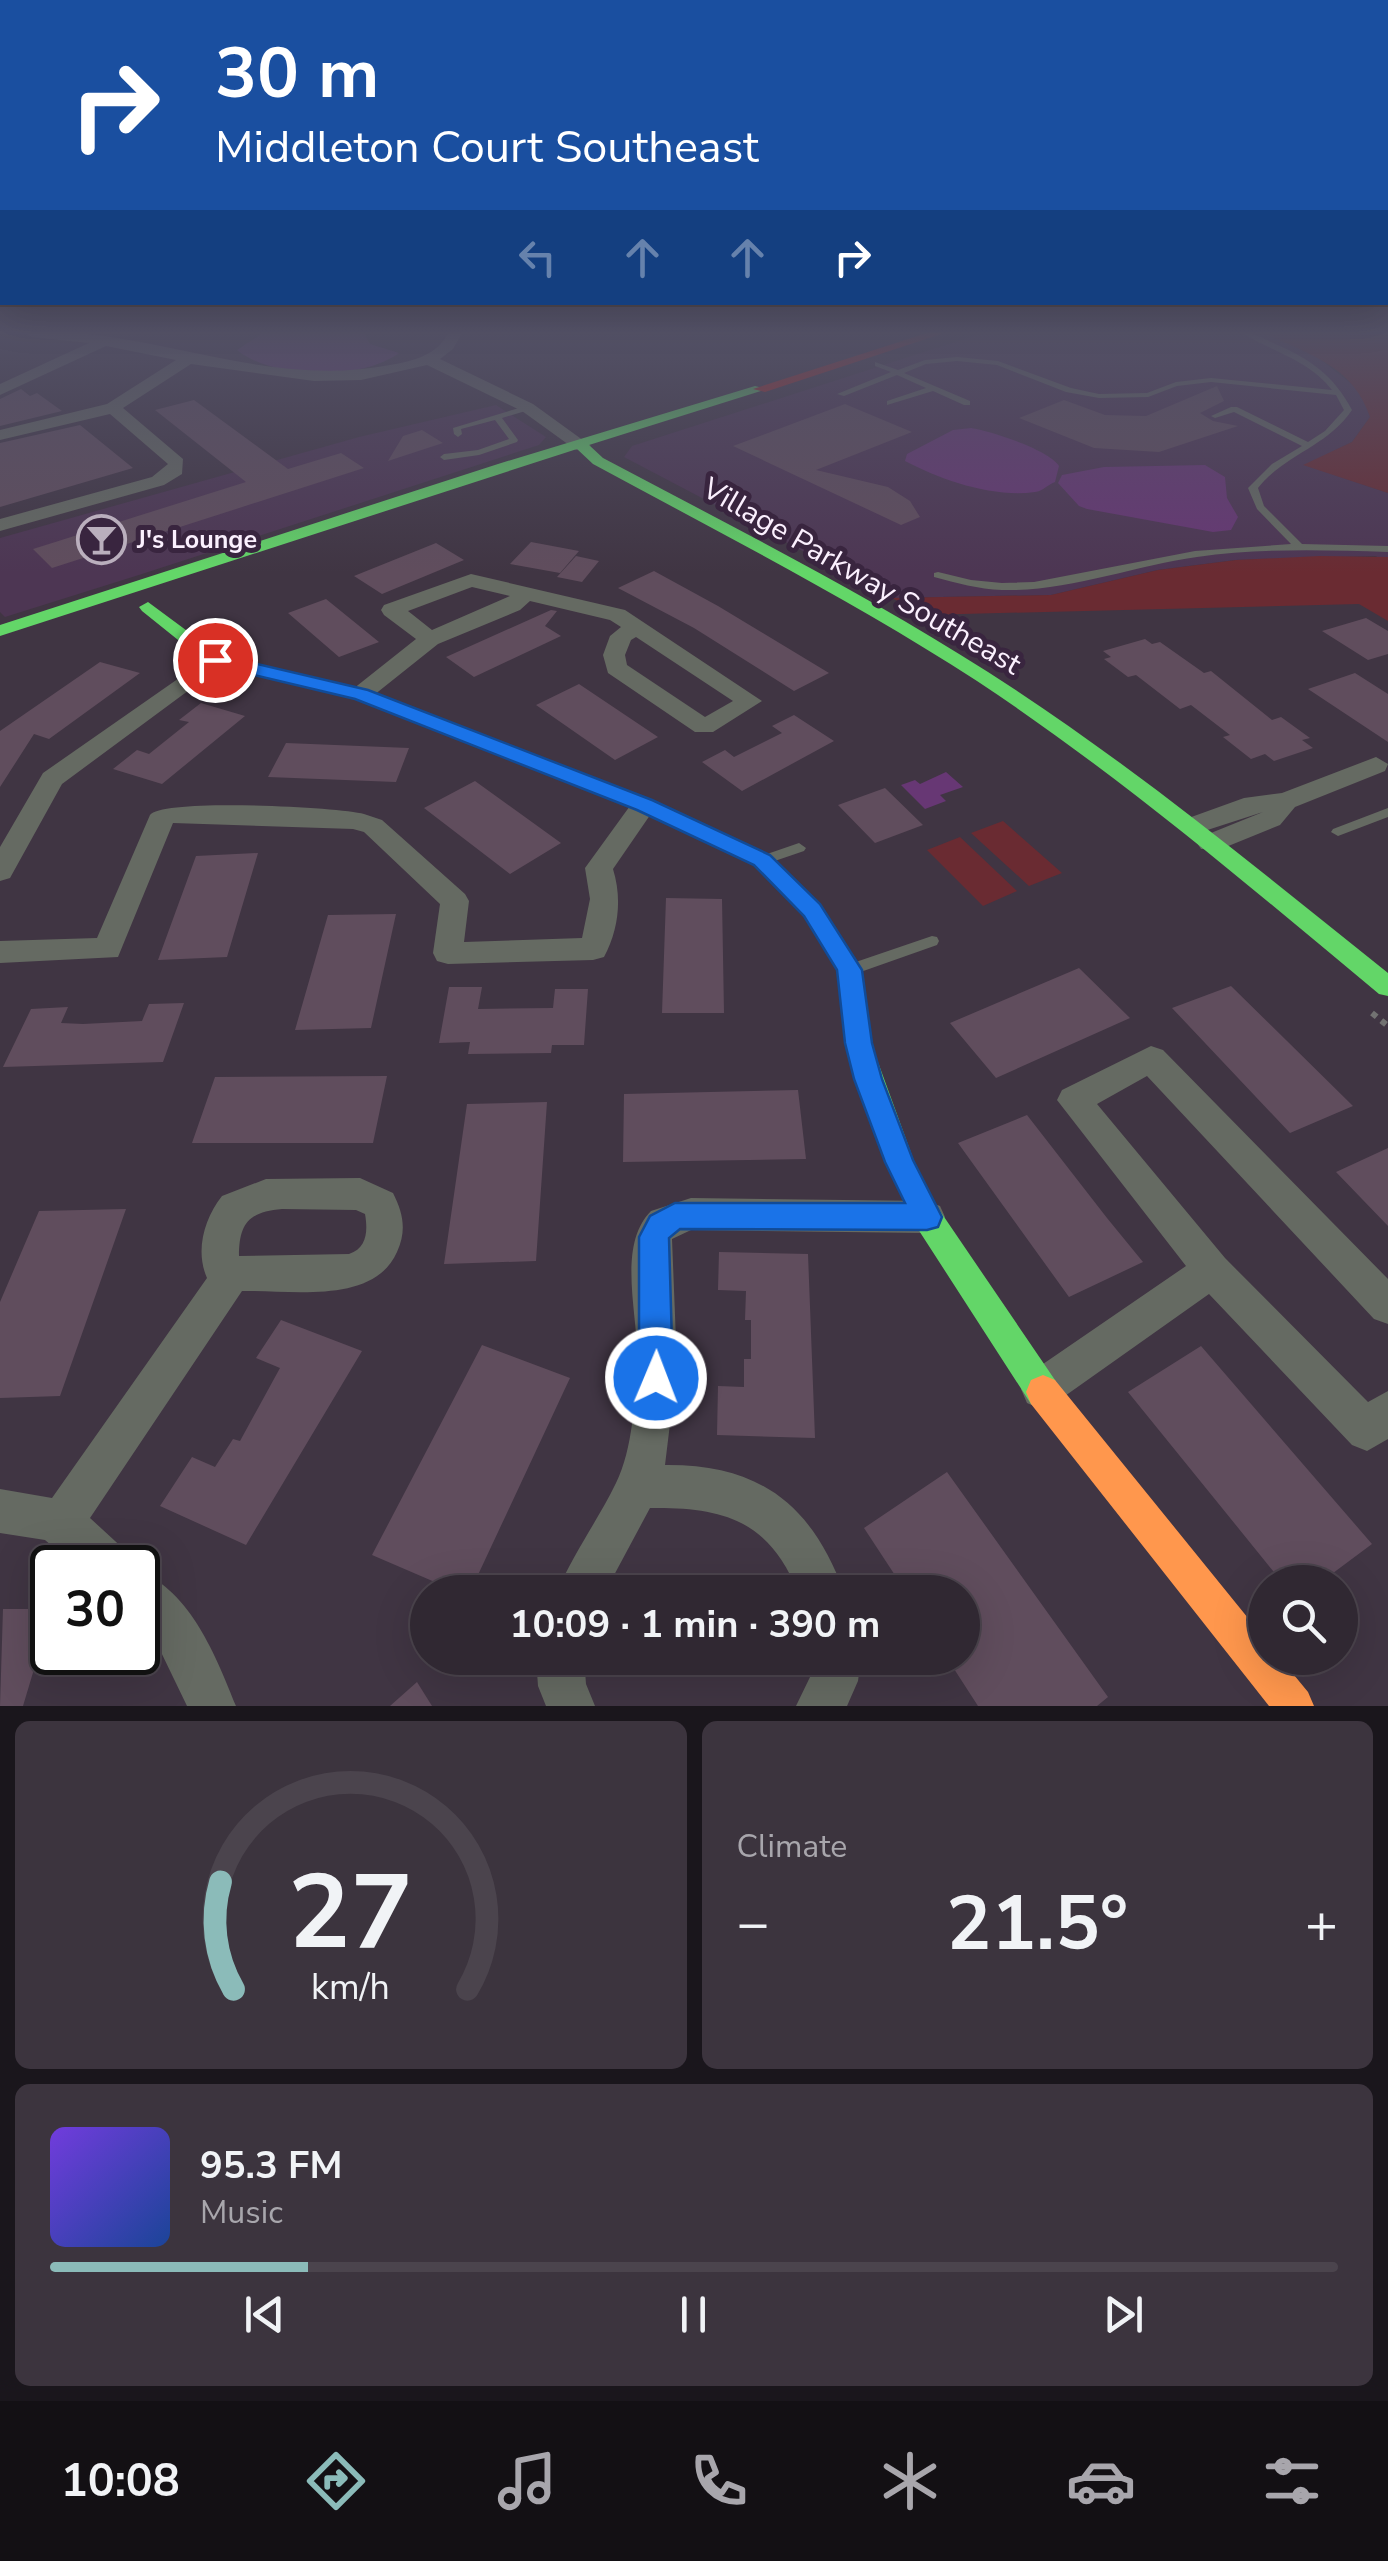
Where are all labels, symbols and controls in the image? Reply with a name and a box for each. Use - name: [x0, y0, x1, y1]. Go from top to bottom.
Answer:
- text: 30 m: [215, 26, 379, 122]
- icon: right: [50, 40, 180, 170]
- text: Middleton Court Southeast: [215, 117, 759, 178]
- icon: left: [510, 230, 565, 285]
- icon: ahead: [615, 230, 670, 285]
- icon: ahead: [720, 230, 775, 285]
- icon: right: [825, 230, 880, 285]
- street label: Village Parkway Southeast: [694, 468, 1029, 685]
- bar icon: J's Lounge: [76, 513, 128, 565]
- place label: J's Lounge: [136, 523, 257, 557]
- pin: [173, 618, 258, 703]
- icon: arrive: [188, 633, 243, 688]
- position arrow: [604, 1326, 708, 1430]
- speed limit sign: 30: [30, 1545, 160, 1675]
- map controls: [1248, 1565, 1358, 1675]
- button: search: [1248, 1565, 1358, 1675]
- text: 10:09 · 1 min · 390 m: [510, 1599, 880, 1650]
- text: Climate: [737, 1825, 847, 1868]
- text: 27: [288, 1842, 413, 1984]
- text: 21.5°: [946, 1873, 1128, 1975]
- text: −: [737, 1886, 770, 1961]
- text: +: [1305, 1886, 1338, 1961]
- text: km/h: [311, 1963, 390, 2012]
- text: 95.3 FM: [200, 2140, 342, 2191]
- text: Music: [200, 2191, 283, 2234]
- icon: previous: [237, 2287, 292, 2342]
- icon: pause: [666, 2287, 721, 2342]
- icon: next: [1096, 2287, 1151, 2342]
- icon: directions: [301, 2446, 371, 2516]
- icon: music: [492, 2446, 562, 2516]
- icon: phone: [684, 2446, 754, 2516]
- icon: climate: [875, 2446, 945, 2516]
- icon: car: [1066, 2446, 1136, 2516]
- icon: filters: [1257, 2446, 1327, 2516]
- text: 10:08: [61, 2451, 180, 2512]

